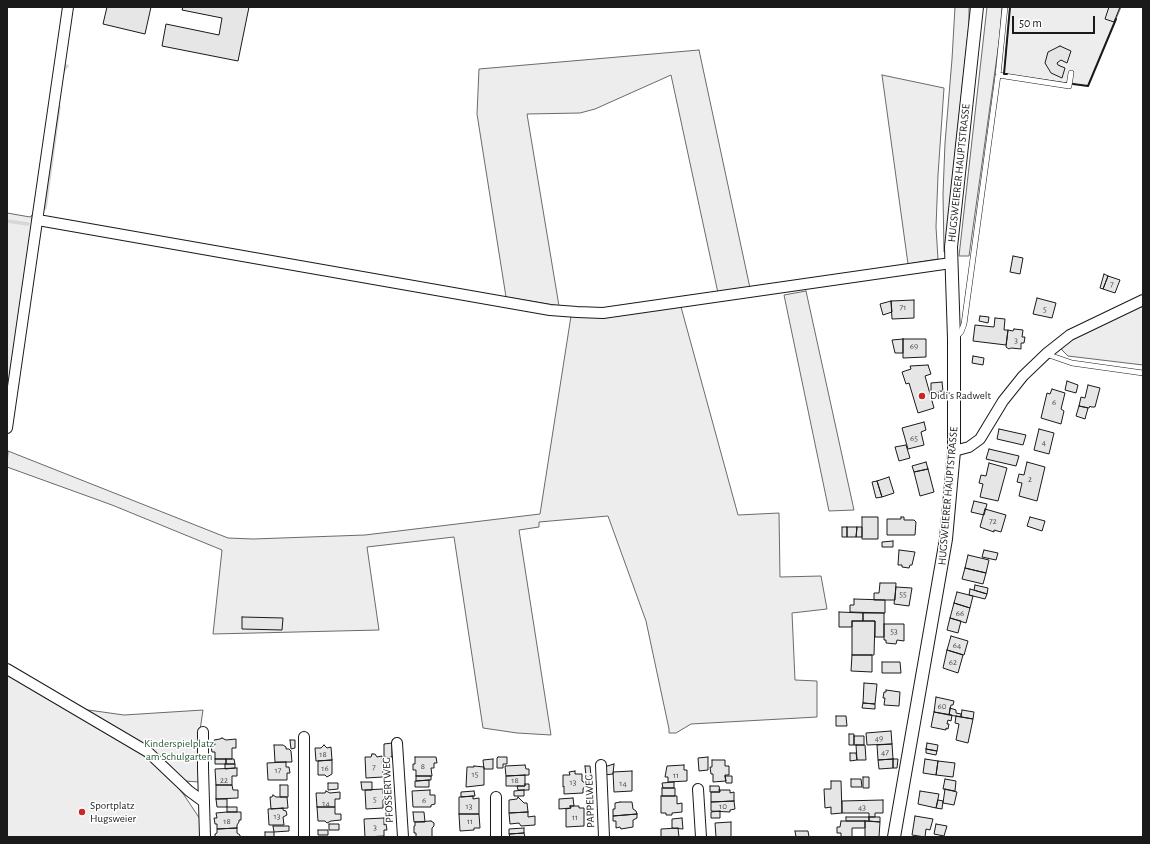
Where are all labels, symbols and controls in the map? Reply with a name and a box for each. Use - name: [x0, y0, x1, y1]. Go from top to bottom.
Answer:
- scale bar: [1014, 8, 1097, 34]
- text: 50 m: [1019, 17, 1042, 29]
- street label: HUGSWEIERER HAUPTSTRASSE: [945, 103, 973, 243]
- house number: 7: [1110, 279, 1114, 289]
- house number: 71: [900, 302, 906, 312]
- house number: 5: [1043, 304, 1047, 314]
- house number: 3: [1014, 335, 1018, 345]
- house number: 69: [910, 341, 918, 351]
- place label: Didi's Radwelt: [930, 389, 991, 403]
- marker: Didi's Radwelt: [917, 391, 927, 401]
- house number: 6: [1052, 397, 1056, 407]
- street label: HUGSWEIERER HAUPTSTRASSE: [935, 426, 961, 566]
- house number: 65: [910, 433, 918, 443]
- house number: 4: [1042, 437, 1046, 447]
- house number: 2: [1028, 474, 1032, 484]
- house number: 72: [989, 516, 997, 526]
- house number: 55: [899, 589, 907, 599]
- house number: 66: [956, 608, 964, 618]
- house number: 53: [890, 626, 898, 636]
- house number: 64: [953, 640, 961, 650]
- house number: 62: [949, 657, 957, 667]
- house number: 60: [938, 701, 946, 711]
- house number: 49: [875, 733, 883, 743]
- park label: Kinderspielplatz am Schulgarten: [144, 737, 214, 763]
- house number: 47: [881, 747, 889, 757]
- house number: 18: [319, 749, 327, 759]
- street label: PFOSSERTWEG: [380, 757, 396, 823]
- house number: 8: [421, 761, 425, 771]
- house number: 7: [372, 762, 376, 772]
- house number: 16: [321, 763, 329, 773]
- house number: 17: [275, 765, 281, 775]
- house number: 15: [472, 769, 478, 779]
- house number: 11: [673, 770, 679, 780]
- street label: PAPPELWEG: [582, 774, 598, 828]
- house number: 22: [220, 775, 228, 785]
- house number: 18: [511, 775, 519, 785]
- house number: 13: [570, 777, 576, 787]
- house number: 14: [619, 778, 627, 788]
- house number: 5: [373, 794, 377, 804]
- house number: 6: [422, 795, 426, 805]
- house number: 14: [322, 798, 330, 808]
- place label: Sportplatz Hugsweier: [90, 799, 136, 825]
- house number: 13: [466, 801, 472, 811]
- house number: 10: [719, 801, 727, 811]
- house number: 43: [858, 802, 866, 812]
- marker: Sportplatz Hugsweier: [77, 807, 87, 817]
- house number: 13: [274, 811, 280, 821]
- house number: 11: [572, 812, 578, 822]
- house number: 18: [223, 816, 231, 826]
- house number: 11: [467, 816, 473, 826]
- house number: 3: [373, 822, 377, 832]

